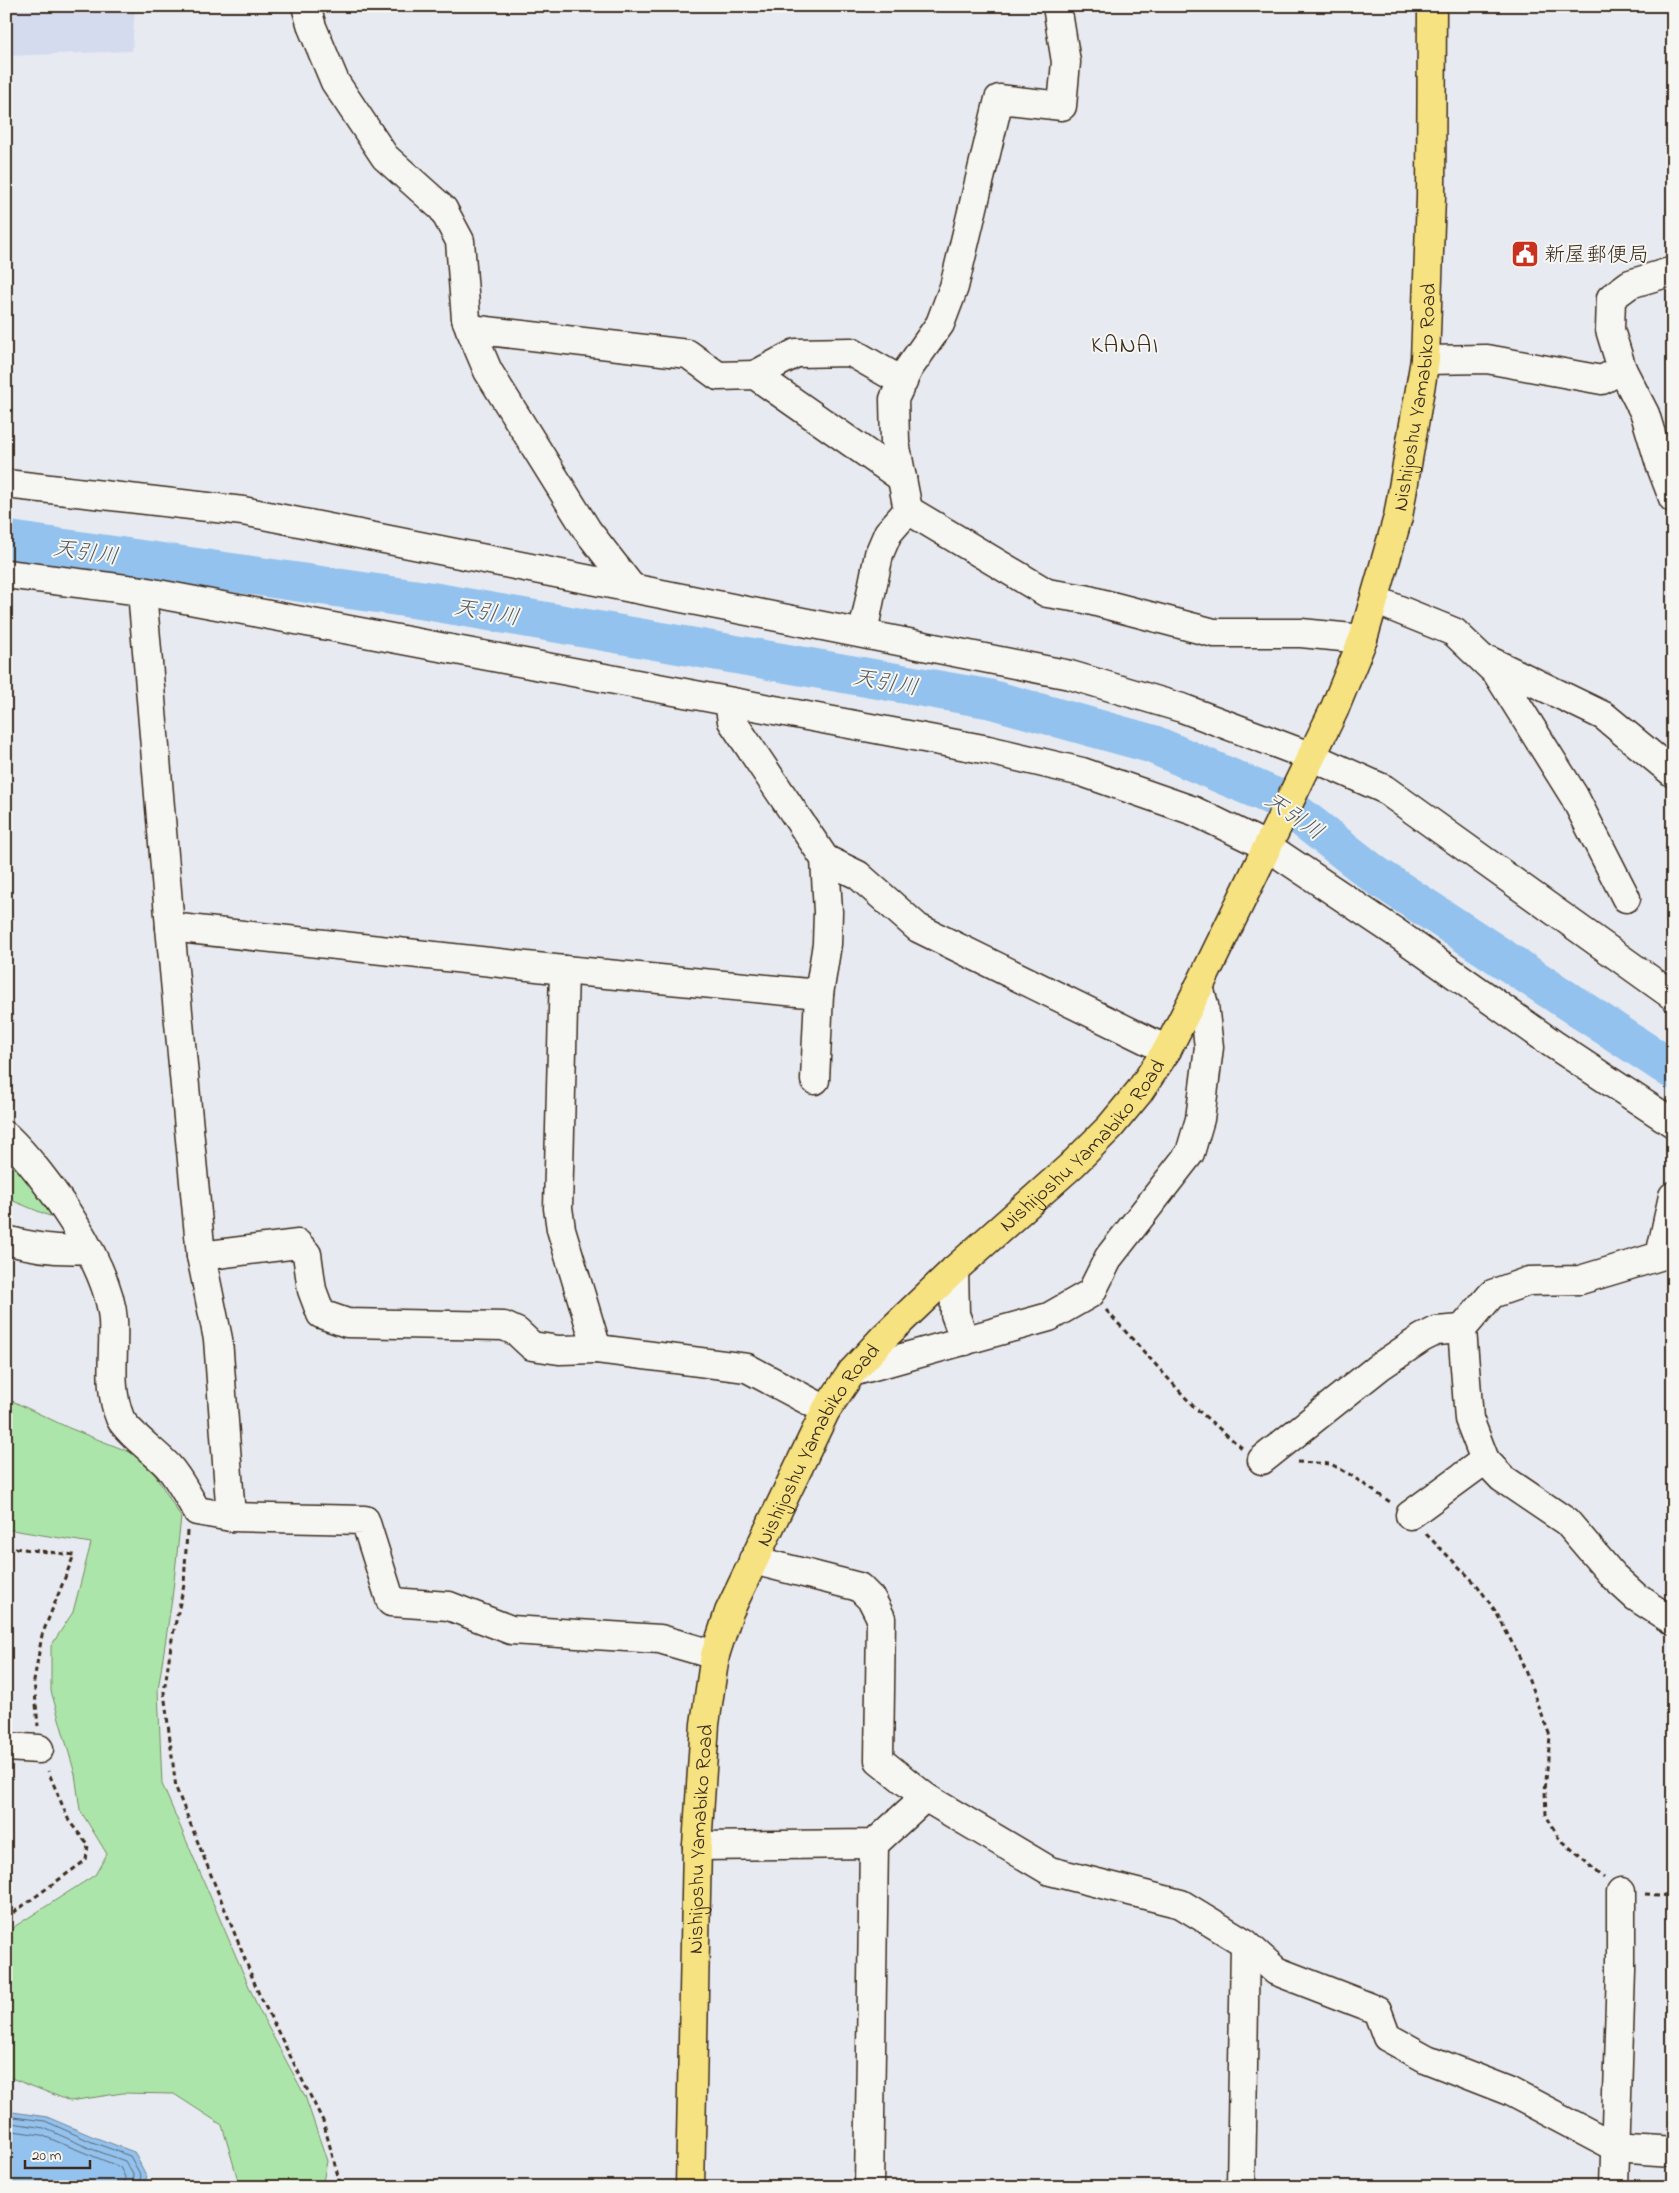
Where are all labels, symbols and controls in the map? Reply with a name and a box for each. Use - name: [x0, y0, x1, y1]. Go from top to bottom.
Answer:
- public building icon: 新屋郵便局: [1510, 239, 1540, 269]
- place label: 新屋郵便局: [1544, 241, 1649, 271]
- street label: Nishijoshu Yamabiko Road: [1386, 282, 1445, 514]
- district label: KANAI: [1091, 329, 1159, 364]
- water label: 天引川: [51, 534, 120, 574]
- water label: 天引川: [451, 592, 522, 635]
- water label: 天引川: [850, 662, 921, 705]
- water label: 天引川: [1257, 785, 1329, 849]
- street label: Nishijoshu Yamabiko Road: [993, 1054, 1174, 1240]
- street label: Nishijoshu Yamabiko Road: [750, 1338, 888, 1552]
- street label: Nishijoshu Yamabiko Road: [682, 1723, 722, 1954]
- scale bar: [25, 2138, 90, 2170]
- text: 20 m: [32, 2145, 62, 2167]

